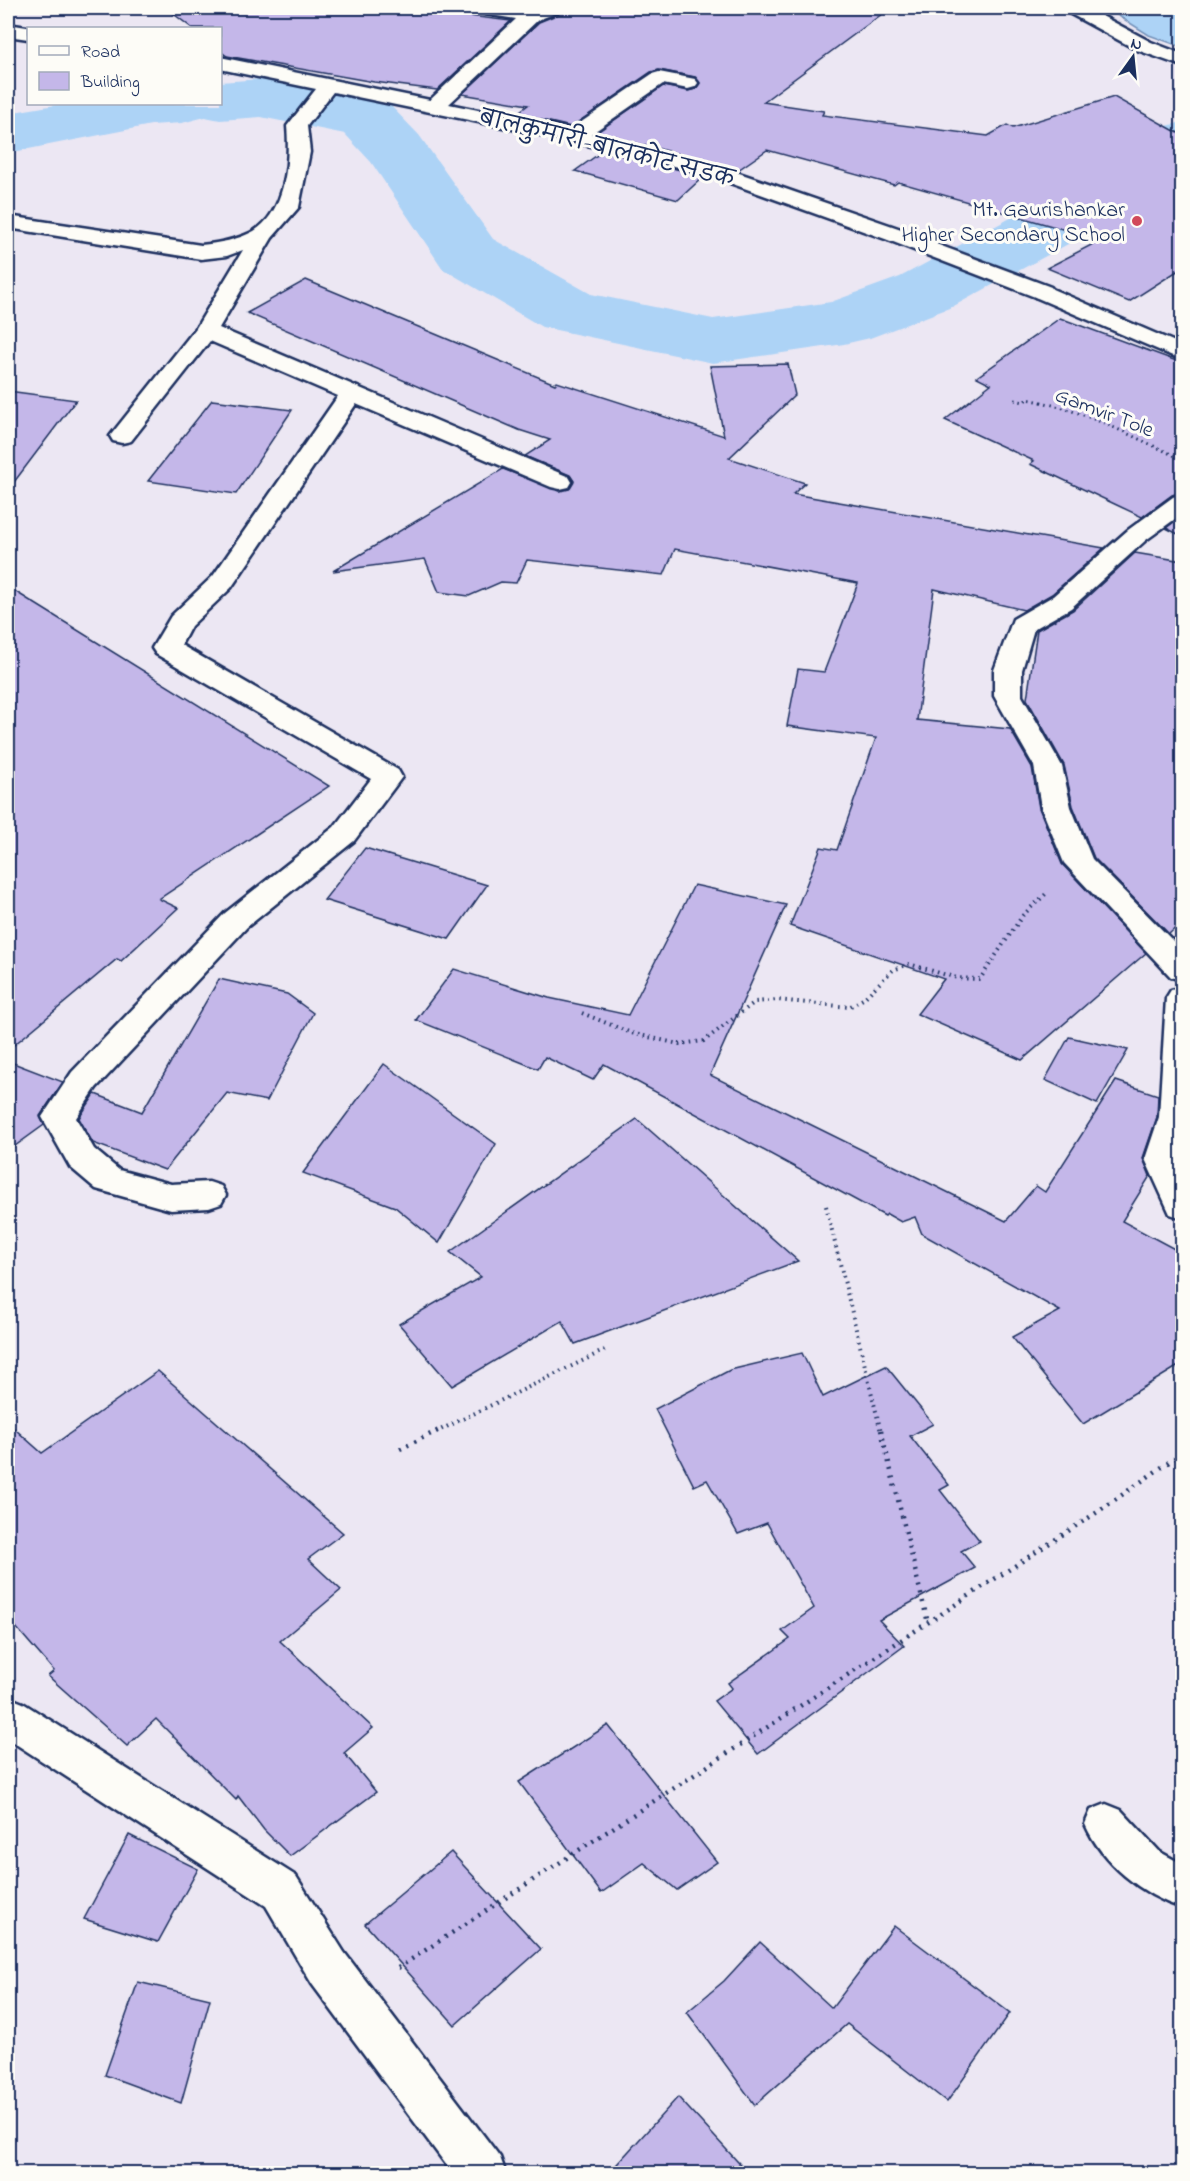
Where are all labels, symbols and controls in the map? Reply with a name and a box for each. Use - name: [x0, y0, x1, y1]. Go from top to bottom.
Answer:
- legend: [27, 27, 222, 105]
- north arrow: [1103, 27, 1163, 87]
- text: N: [1128, 31, 1145, 57]
- text: Road: [81, 40, 120, 66]
- text: Building: [80, 70, 140, 97]
- street label: बालकुमारी-बालकोट सडक: [475, 99, 740, 198]
- place label: Mt. Gaurishankar Higher Secondary School: [902, 195, 1125, 253]
- marker: Mt. Gaurishankar Higher Secondary School: [1130, 214, 1144, 228]
- street label: Gamvir Tole: [1050, 380, 1158, 447]

